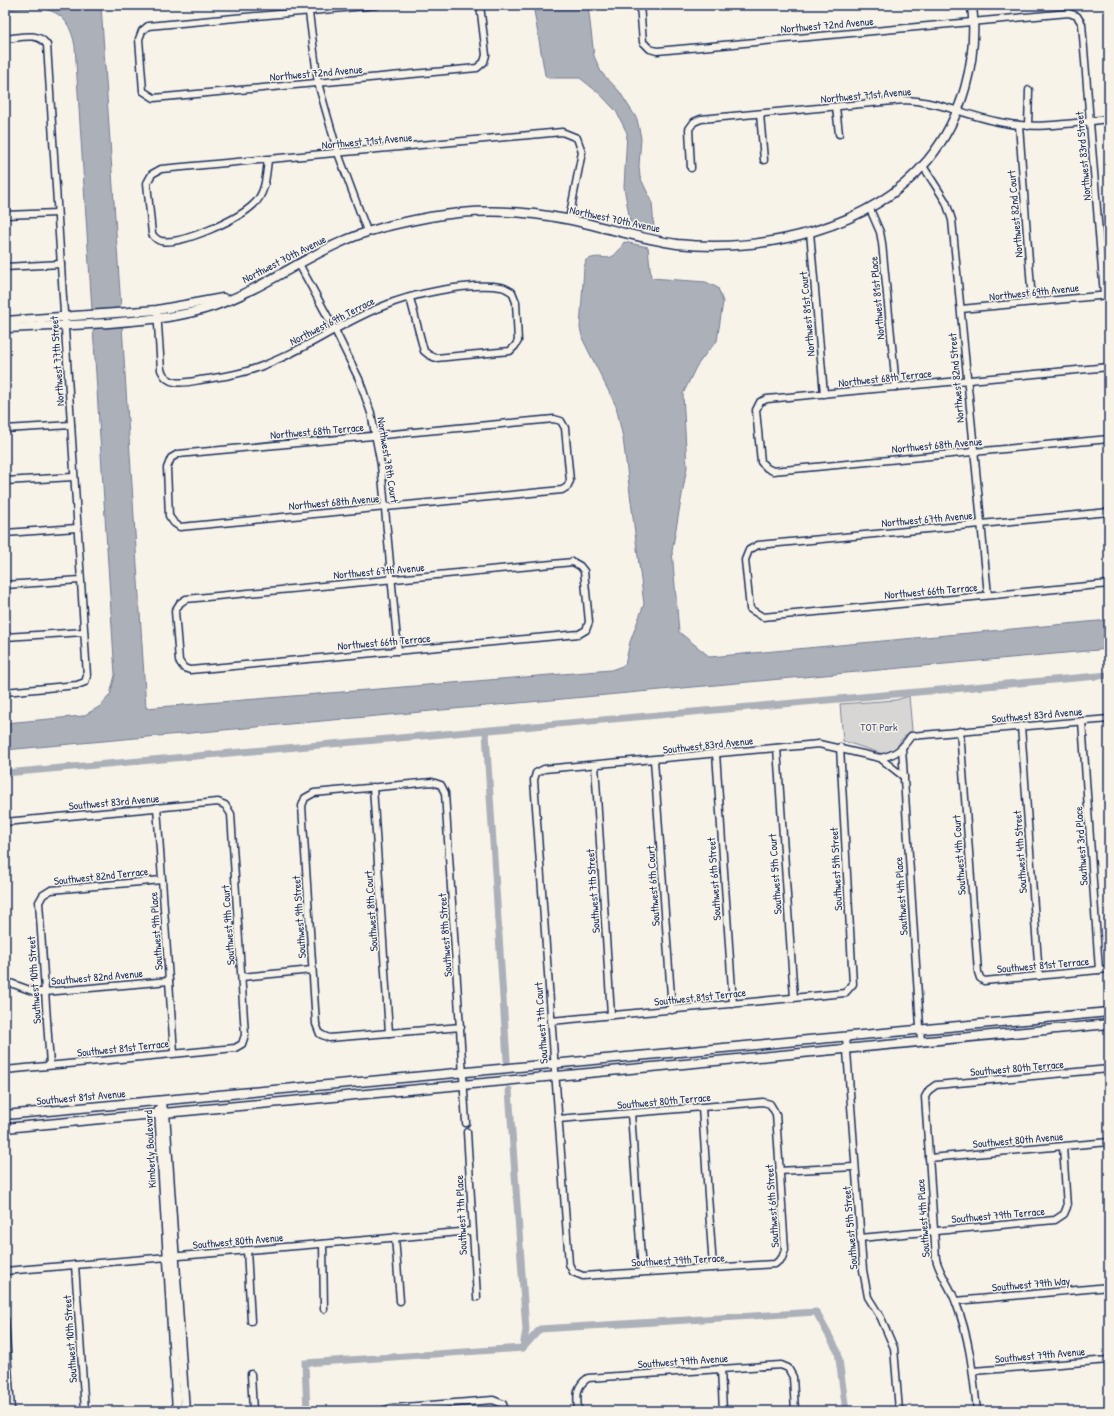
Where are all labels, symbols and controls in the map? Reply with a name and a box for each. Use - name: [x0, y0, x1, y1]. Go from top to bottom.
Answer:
- street label: Northwest 72nd Avenue: [780, 14, 875, 36]
- street label: Northwest 72nd Avenue: [269, 62, 364, 84]
- street label: Northwest 71st Avenue: [820, 84, 912, 106]
- street label: Northwest 83rd Street: [1072, 111, 1094, 201]
- street label: Northwest 71st Avenue: [321, 130, 413, 152]
- street label: Northwest 82nd Court: [1004, 170, 1026, 258]
- street label: Northwest 70th Avenue: [568, 203, 662, 236]
- street label: Northwest 70th Avenue: [240, 232, 329, 286]
- street label: Northwest 81st Place: [866, 255, 888, 340]
- street label: Northwest 81st Court: [796, 271, 818, 357]
- street label: Northwest 69th Avenue: [988, 280, 1080, 304]
- street label: Northwest 69th Terrace: [287, 293, 377, 348]
- street label: Northwest 77th Street: [47, 315, 67, 407]
- street label: Northwest 82nd Street: [945, 332, 967, 424]
- street label: Northwest 68th Terrace: [838, 366, 933, 390]
- street label: Northwest 78th Court: [374, 416, 402, 504]
- street label: Northwest 68th Terrace: [270, 420, 365, 442]
- street label: Northwest 68th Avenue: [891, 434, 984, 456]
- street label: Northwest 68th Avenue: [288, 491, 381, 513]
- street label: Northwest 67th Avenue: [881, 508, 974, 530]
- street label: Northwest 67th Avenue: [333, 560, 426, 582]
- street label: Northwest 66th Terrace: [884, 580, 979, 602]
- street label: Northwest 66th Terrace: [337, 631, 432, 653]
- street label: Southwest 83rd Avenue: [991, 704, 1084, 726]
- park label: TOT Park: [860, 720, 898, 734]
- street label: Southwest 83rd Avenue: [662, 733, 755, 757]
- street label: Southwest 83rd Avenue: [68, 791, 161, 813]
- street label: Southwest 3rd Place: [1071, 805, 1091, 886]
- street label: Southwest 4th Street: [1010, 810, 1030, 894]
- street label: Southwest 4th Court: [949, 814, 969, 896]
- street label: Southwest 5th Street: [827, 827, 845, 911]
- street label: Southwest 5th Court: [765, 833, 785, 915]
- street label: Southwest 6th Street: [704, 837, 724, 921]
- street label: Southwest 6th Court: [643, 845, 663, 927]
- street label: Southwest 7th Street: [583, 848, 603, 934]
- street label: Southwest 4th Place: [891, 856, 911, 936]
- street label: Southwest 82nd Terrace: [53, 864, 150, 888]
- street label: Southwest 8th Court: [361, 870, 381, 952]
- street label: Southwest 9th Street: [289, 875, 309, 959]
- street label: Southwest 9th Court: [218, 884, 238, 965]
- street label: Southwest 9th Place: [146, 891, 166, 971]
- street label: Southwest 8th Street: [435, 893, 455, 977]
- street label: Southwest 10th Street: [24, 936, 44, 1024]
- street label: Southwest 81st Terrace: [996, 954, 1090, 976]
- street label: Southwest 82nd Avenue: [51, 966, 144, 988]
- street label: Southwest 7th Court: [531, 982, 551, 1064]
- street label: Southwest 81st Terrace: [653, 985, 747, 1009]
- street label: Southwest 81st Terrace: [76, 1036, 170, 1060]
- street label: Southwest 80th Terrace: [970, 1057, 1065, 1079]
- street label: Southwest 81st Avenue: [36, 1086, 127, 1108]
- street label: Southwest 80th Terrace: [617, 1090, 712, 1112]
- street label: Kimberly Boulevard: [141, 1109, 159, 1188]
- street label: Southwest 80th Avenue: [972, 1129, 1064, 1151]
- street label: Southwest 6th Street: [762, 1164, 782, 1248]
- street label: Southwest 7th Place: [452, 1174, 470, 1255]
- street label: Southwest 4th Place: [913, 1178, 933, 1258]
- street label: Southwest 5th Street: [839, 1186, 861, 1270]
- street label: Southwest 79th Terrace: [951, 1204, 1046, 1226]
- street label: Southwest 80th Avenue: [192, 1230, 284, 1252]
- street label: Southwest 79th Terrace: [631, 1251, 726, 1269]
- street label: Southwest 79th Way: [991, 1274, 1071, 1294]
- street label: Southwest 10th Street: [60, 1295, 80, 1383]
- street label: Southwest 79th Avenue: [994, 1344, 1086, 1366]
- street label: Southwest 79th Avenue: [637, 1351, 729, 1371]

